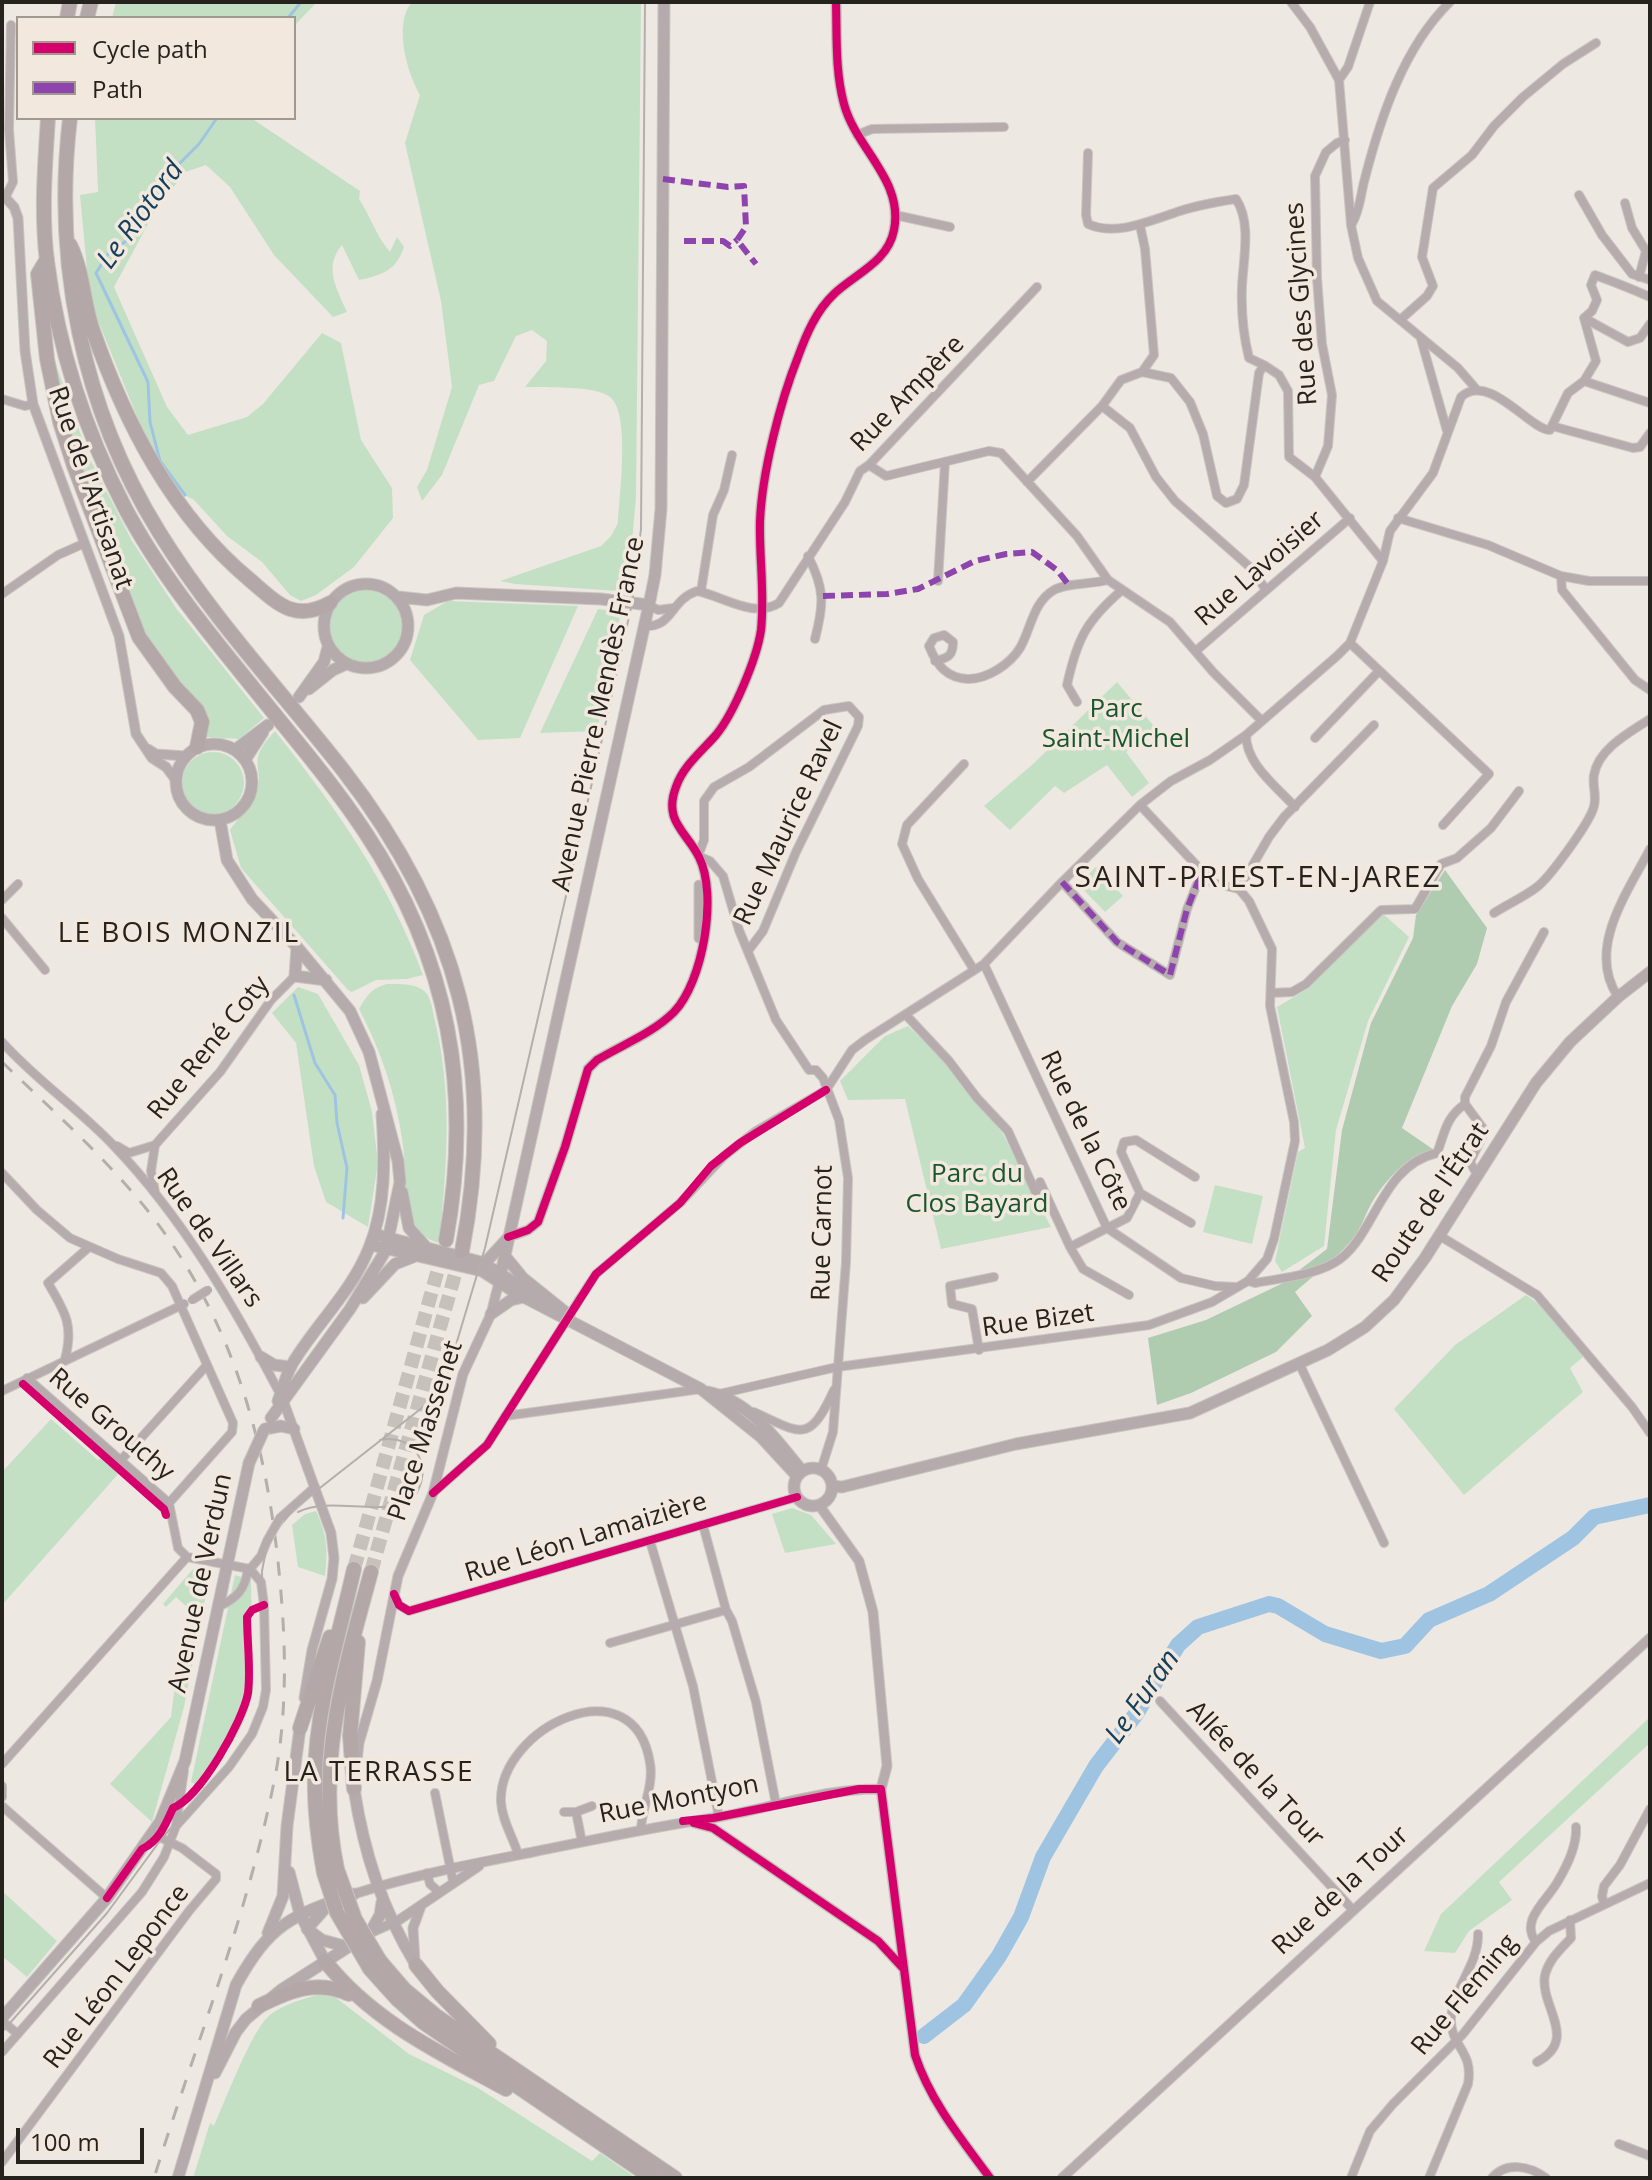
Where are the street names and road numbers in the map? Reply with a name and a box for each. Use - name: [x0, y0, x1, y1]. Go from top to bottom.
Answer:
- street label: Rue des Glycines: [1279, 201, 1325, 407]
- street label: Rue Ampère: [845, 329, 971, 459]
- street label: Rue de l'Artisanat: [41, 383, 139, 593]
- street label: Rue Lavoisier: [1189, 505, 1331, 633]
- street label: Avenue Pierre Mendès France: [546, 534, 652, 894]
- street label: Rue Maurice Ravel: [728, 715, 850, 931]
- street label: Rue René Coty: [142, 970, 276, 1126]
- street label: Rue de la Côte: [1033, 1046, 1137, 1216]
- street label: Route de l'Étrat: [1366, 1117, 1496, 1289]
- street label: Rue de Villars: [149, 1162, 269, 1314]
- street label: Rue Carnot: [806, 1165, 840, 1301]
- street label: Rue Bizet: [980, 1298, 1096, 1344]
- street label: Place Massenet: [382, 1337, 470, 1525]
- street label: Rue Grouchy: [42, 1362, 180, 1488]
- street label: Avenue de Verdun: [163, 1471, 239, 1695]
- street label: Rue Léon Lamaizière: [461, 1486, 711, 1590]
- street label: Allée de la Tour: [1180, 1695, 1330, 1853]
- street label: Rue Montyon: [596, 1769, 762, 1831]
- street label: Rue de la Tour: [1266, 1820, 1416, 1962]
- street label: Rue Léon Leponce: [38, 1879, 196, 2075]
- street label: Rue Fleming: [1405, 1928, 1525, 2062]

